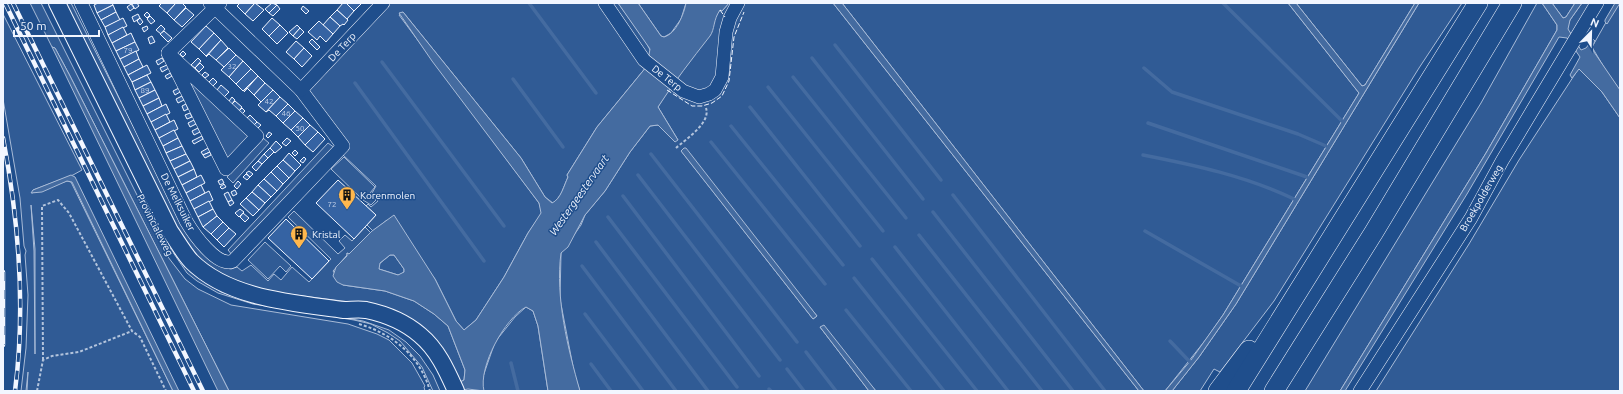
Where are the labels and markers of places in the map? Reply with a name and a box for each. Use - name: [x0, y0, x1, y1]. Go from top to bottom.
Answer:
- building icon: Korenmolen: [337, 185, 357, 210]
- place label: Korenmolen: [360, 190, 415, 201]
- building icon: Kristal: [289, 224, 309, 249]
- place label: Kristal: [312, 229, 341, 240]

